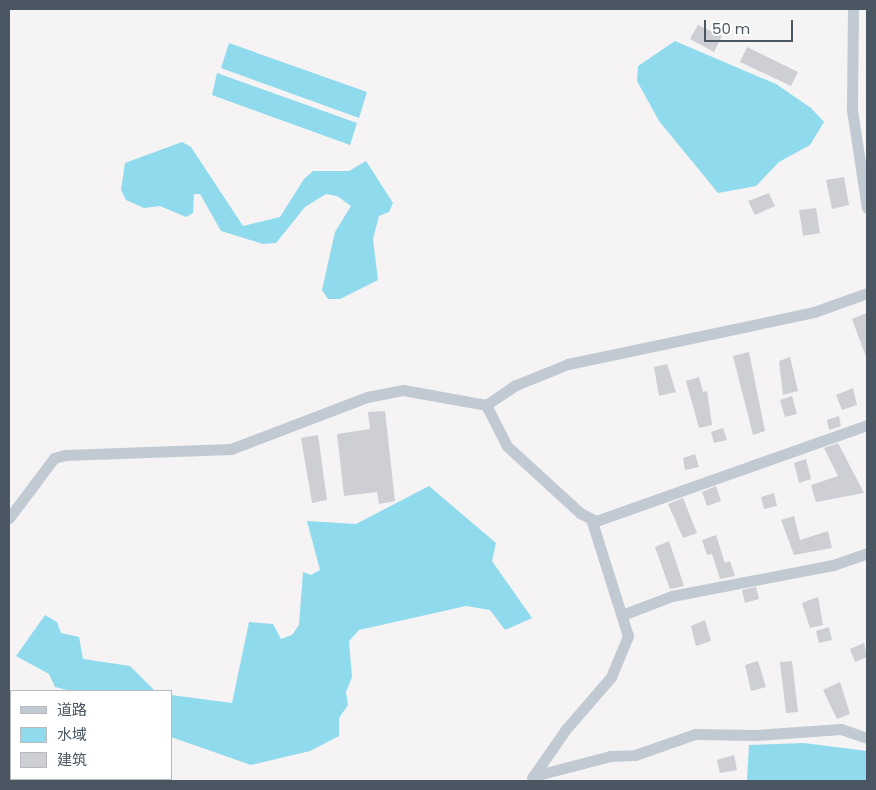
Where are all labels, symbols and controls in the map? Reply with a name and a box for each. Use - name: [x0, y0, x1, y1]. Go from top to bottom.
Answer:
- scale bar: [706, 10, 795, 42]
- text: 50 m: [712, 18, 750, 39]
- legend: [10, 690, 172, 780]
- text: 道路: [57, 699, 87, 720]
- text: 水域: [57, 724, 87, 745]
- text: 建筑: [57, 749, 87, 770]

